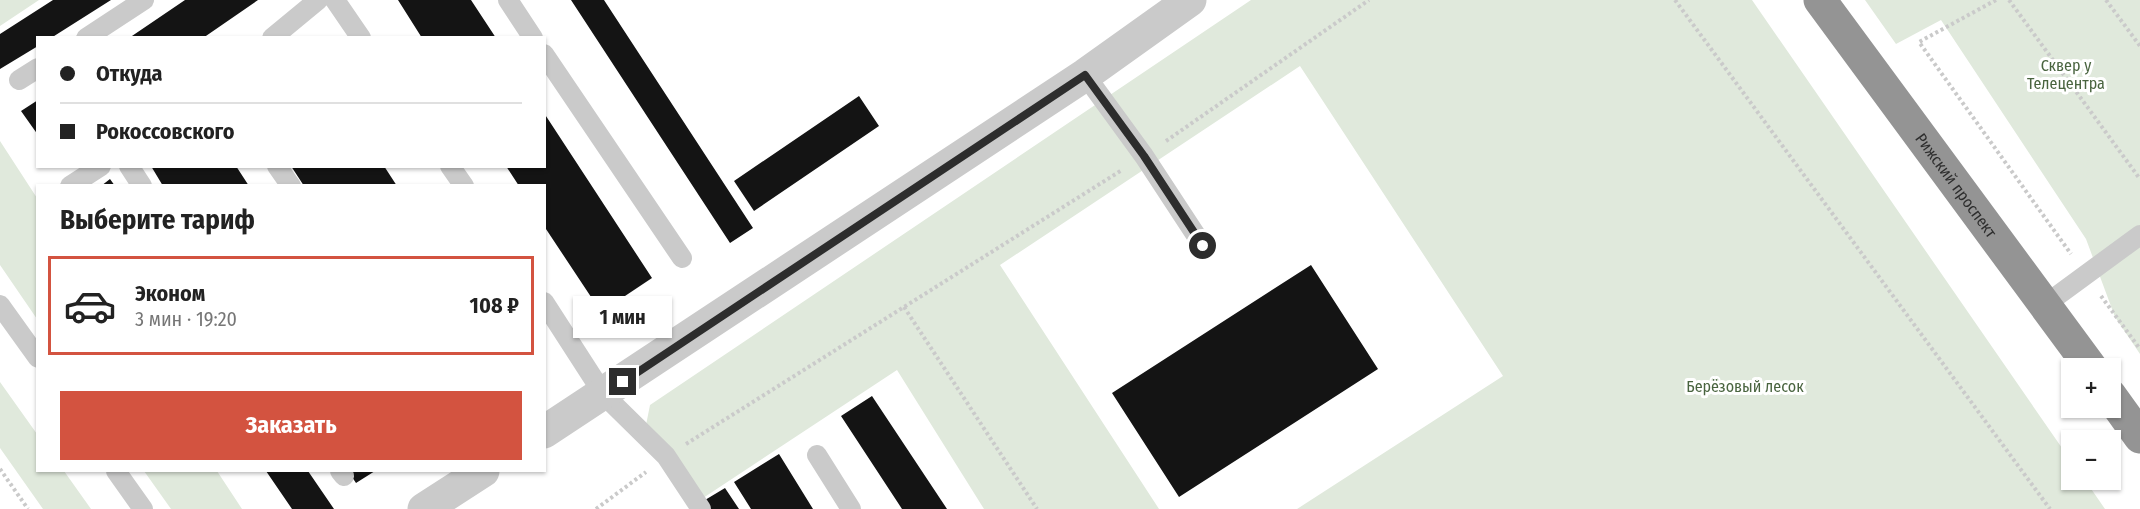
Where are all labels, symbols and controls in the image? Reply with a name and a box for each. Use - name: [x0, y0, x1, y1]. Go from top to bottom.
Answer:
- park label: Сквер у Телецентра: [2027, 56, 2105, 93]
- text: Откуда: [96, 60, 163, 87]
- text: Рокоссовского: [96, 118, 234, 145]
- street label: Рижский проспект: [1912, 129, 2001, 241]
- text: Выберите тариф: [60, 204, 255, 236]
- route start: [1189, 232, 1216, 259]
- icon: car: [63, 279, 117, 333]
- text: Эконом: [135, 280, 205, 307]
- text: 108 ₽: [470, 292, 519, 319]
- callout: 1 мин: [574, 295, 672, 337]
- text: 1 мин: [599, 305, 646, 329]
- text: 3 мин · 19:20: [135, 307, 237, 331]
- map controls: [2061, 358, 2121, 490]
- button: +: [2061, 358, 2121, 418]
- route end: [609, 368, 636, 395]
- park label: Берёзовый лесок: [1686, 377, 1804, 396]
- button: Заказать: [60, 391, 522, 460]
- button: −: [2061, 430, 2121, 490]

